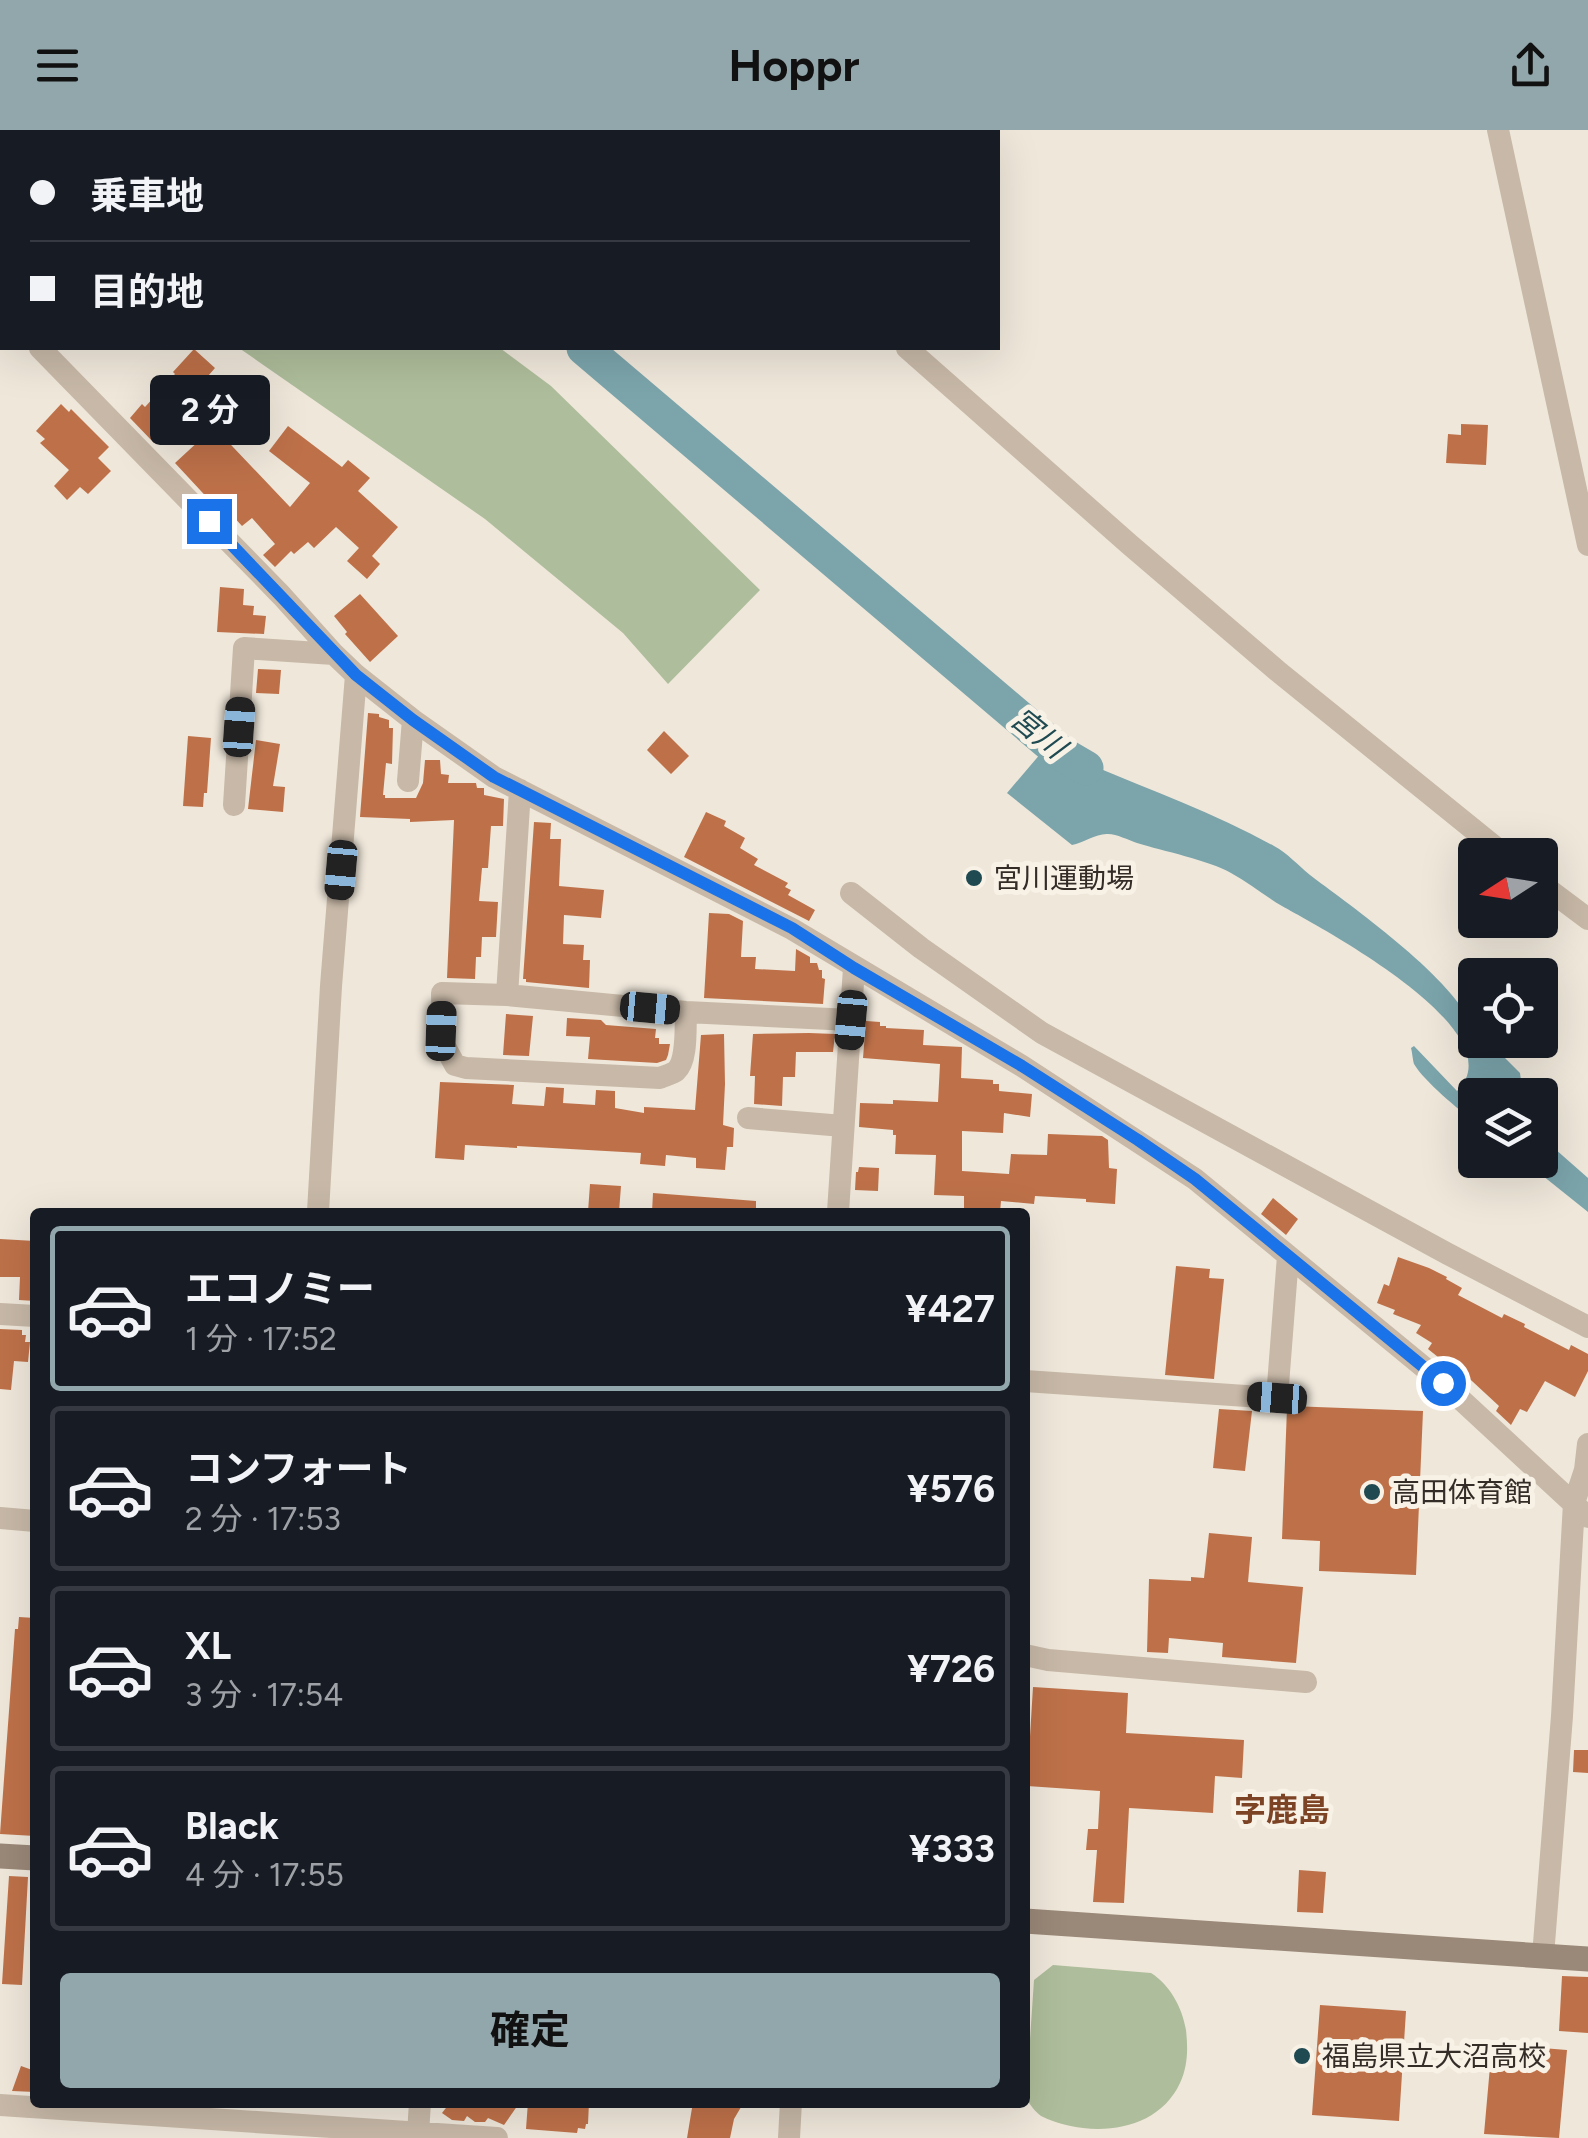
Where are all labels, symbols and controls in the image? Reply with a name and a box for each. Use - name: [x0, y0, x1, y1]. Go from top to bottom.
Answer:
- icon: menu: [30, 38, 85, 93]
- text: Hoppr: [728, 38, 860, 92]
- icon: share: [1503, 38, 1558, 93]
- text: 乗車地: [90, 173, 204, 219]
- text: 目的地: [90, 269, 204, 315]
- callout: 2 分: [149, 376, 269, 446]
- text: 2 分: [181, 391, 239, 429]
- route end: [187, 499, 232, 544]
- car: [222, 696, 256, 758]
- water label: 宮川: [1003, 699, 1076, 768]
- north arrow: [1458, 838, 1558, 938]
- map controls: [1458, 838, 1558, 1178]
- car: [323, 839, 359, 901]
- place label: 宮川運動場: [994, 861, 1134, 895]
- marker: 宮川運動場: [963, 867, 985, 889]
- button: locate: [1458, 958, 1558, 1058]
- car: [833, 989, 869, 1051]
- car: [619, 990, 681, 1026]
- car: [425, 1000, 457, 1062]
- button: layers: [1458, 1078, 1558, 1178]
- icon: car: [65, 1264, 155, 1354]
- text: エコノミー: [185, 1266, 375, 1312]
- text: ¥427: [905, 1286, 995, 1332]
- text: 1 分 · 17:52: [185, 1320, 337, 1358]
- route start: [1421, 1361, 1466, 1406]
- car: [1246, 1381, 1308, 1415]
- icon: car: [65, 1444, 155, 1534]
- text: コンフォート: [185, 1446, 412, 1492]
- text: ¥576: [907, 1466, 995, 1512]
- place label: 高田体育館: [1392, 1475, 1532, 1509]
- marker: 高田体育館: [1361, 1481, 1383, 1503]
- text: 2 分 · 17:53: [185, 1500, 341, 1538]
- text: XL: [185, 1623, 231, 1669]
- icon: car: [65, 1624, 155, 1714]
- text: ¥726: [907, 1646, 995, 1692]
- text: 3 分 · 17:54: [185, 1676, 343, 1714]
- district label: 字鹿島: [1234, 1791, 1330, 1829]
- text: Black: [185, 1803, 279, 1849]
- icon: car: [65, 1804, 155, 1894]
- text: ¥333: [909, 1826, 995, 1872]
- text: 4 分 · 17:55: [185, 1856, 344, 1894]
- button: 確定: [60, 1973, 1000, 2088]
- place label: 福島県立大沼高校: [1322, 2039, 1546, 2073]
- marker: 福島県立大沼高校: [1291, 2045, 1313, 2067]

